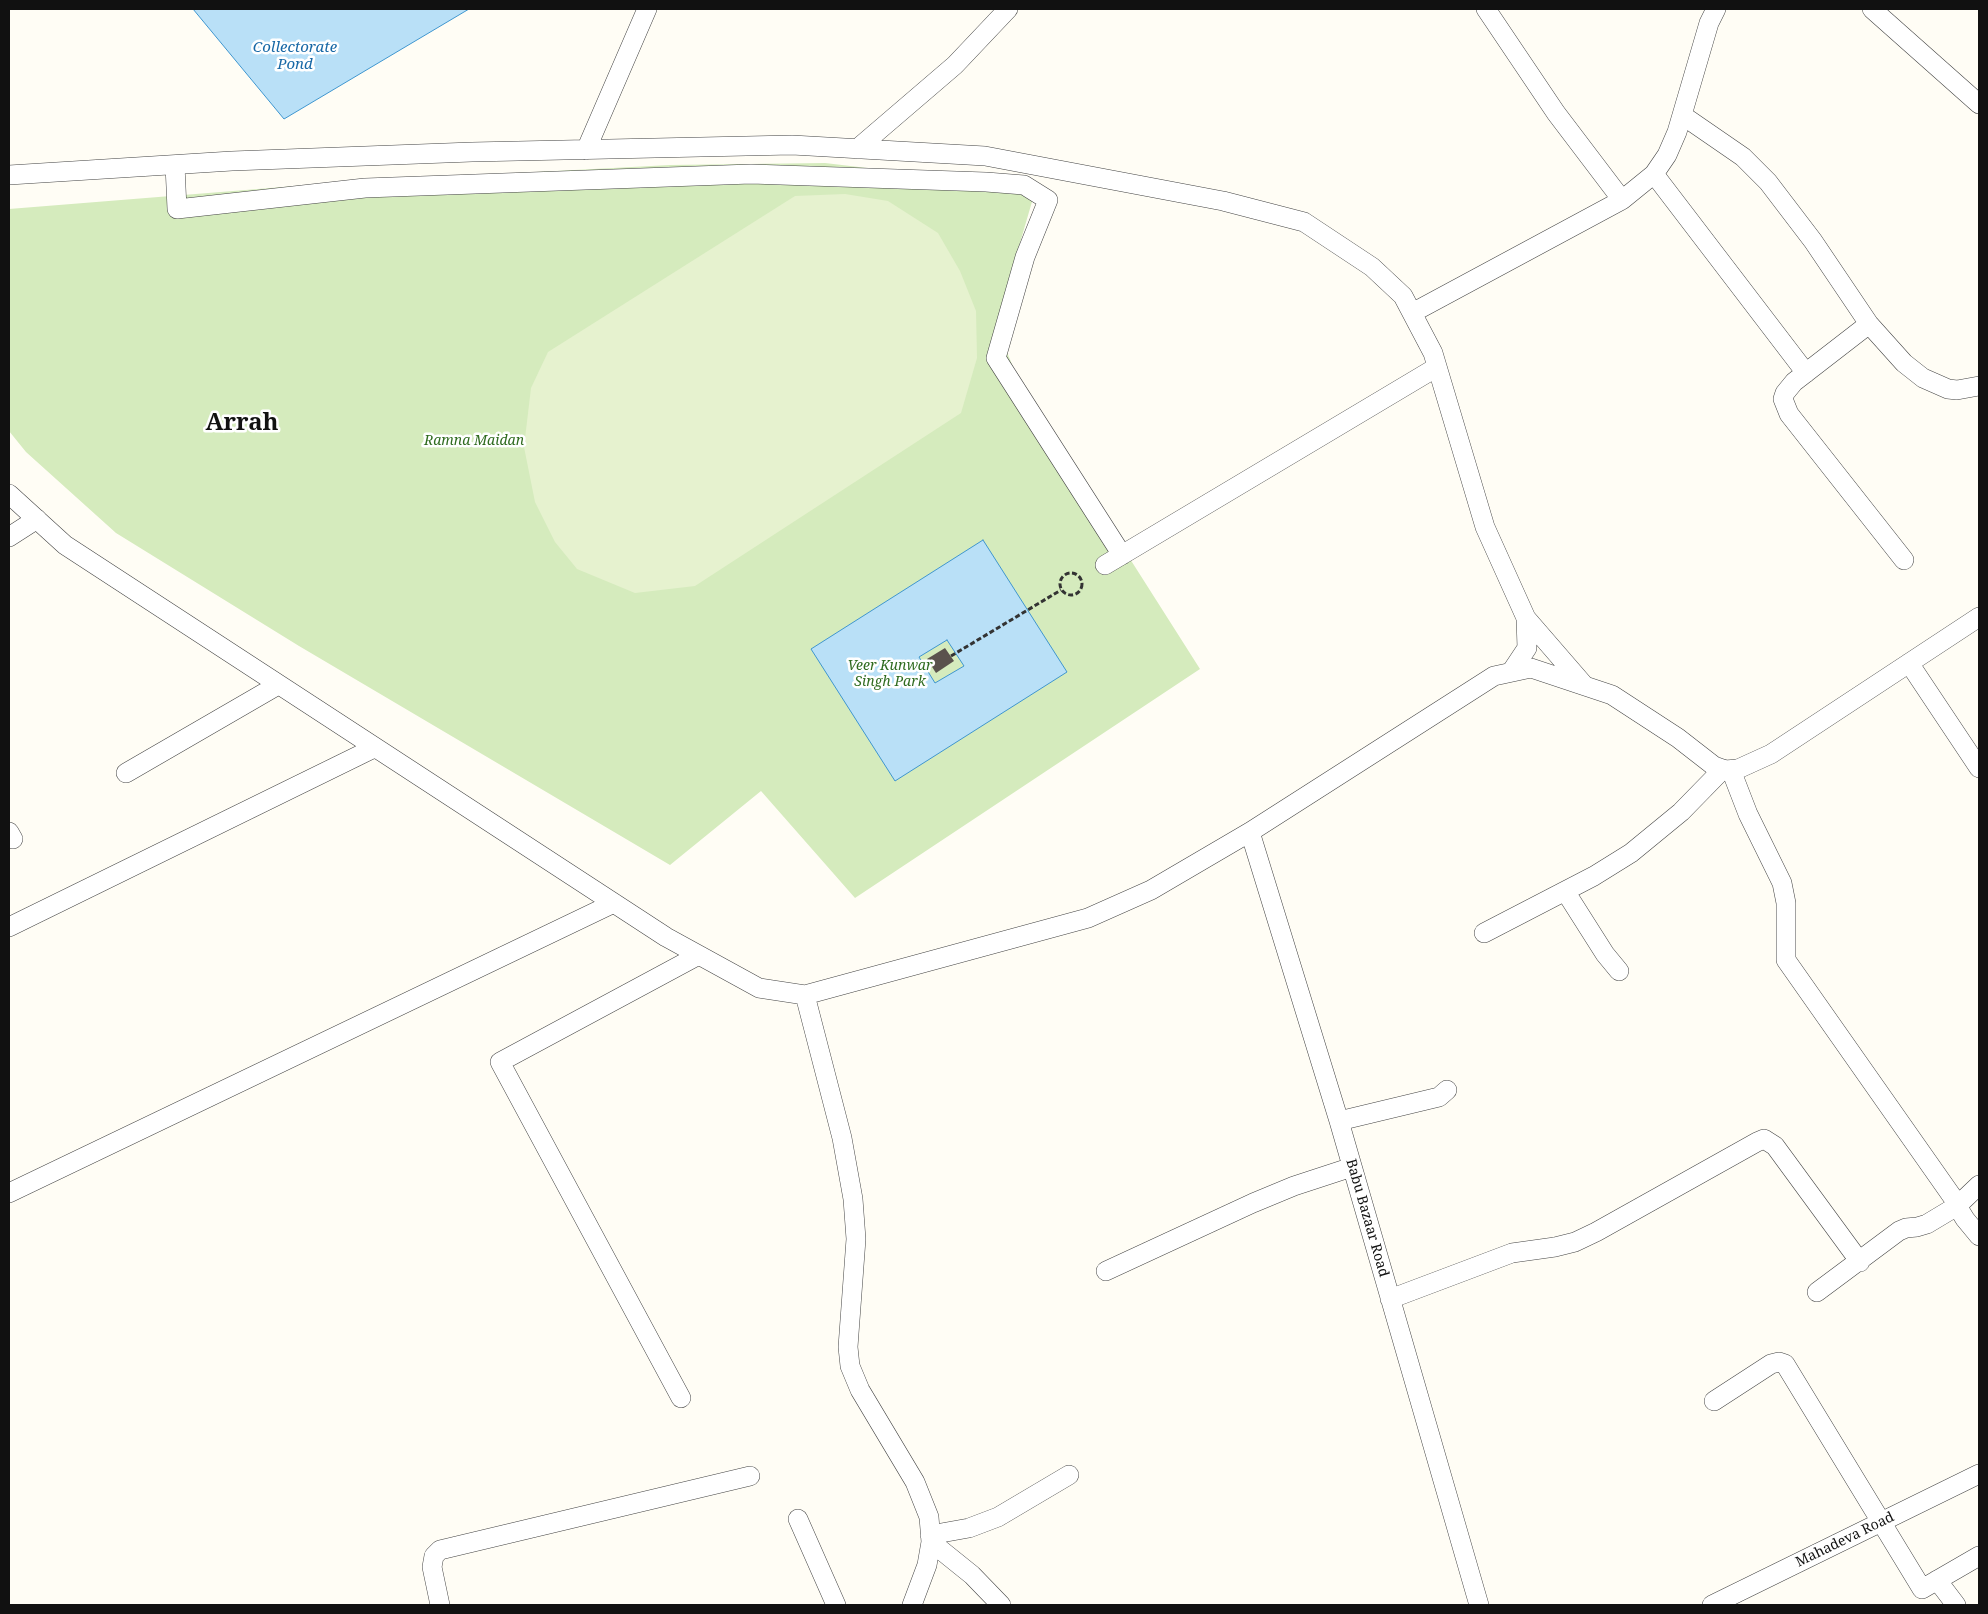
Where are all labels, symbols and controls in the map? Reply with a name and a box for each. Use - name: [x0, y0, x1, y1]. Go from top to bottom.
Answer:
- water label: Collectorate Pond: [253, 39, 337, 74]
- district label: Arrah: [205, 409, 279, 437]
- park label: Ramna Maidan: [424, 433, 524, 449]
- park label: Veer Kunwar Singh Park: [847, 658, 933, 690]
- street label: Babu Bazaar Road: [1342, 1157, 1392, 1279]
- street label: Mahadeva Road: [1793, 1509, 1897, 1571]

